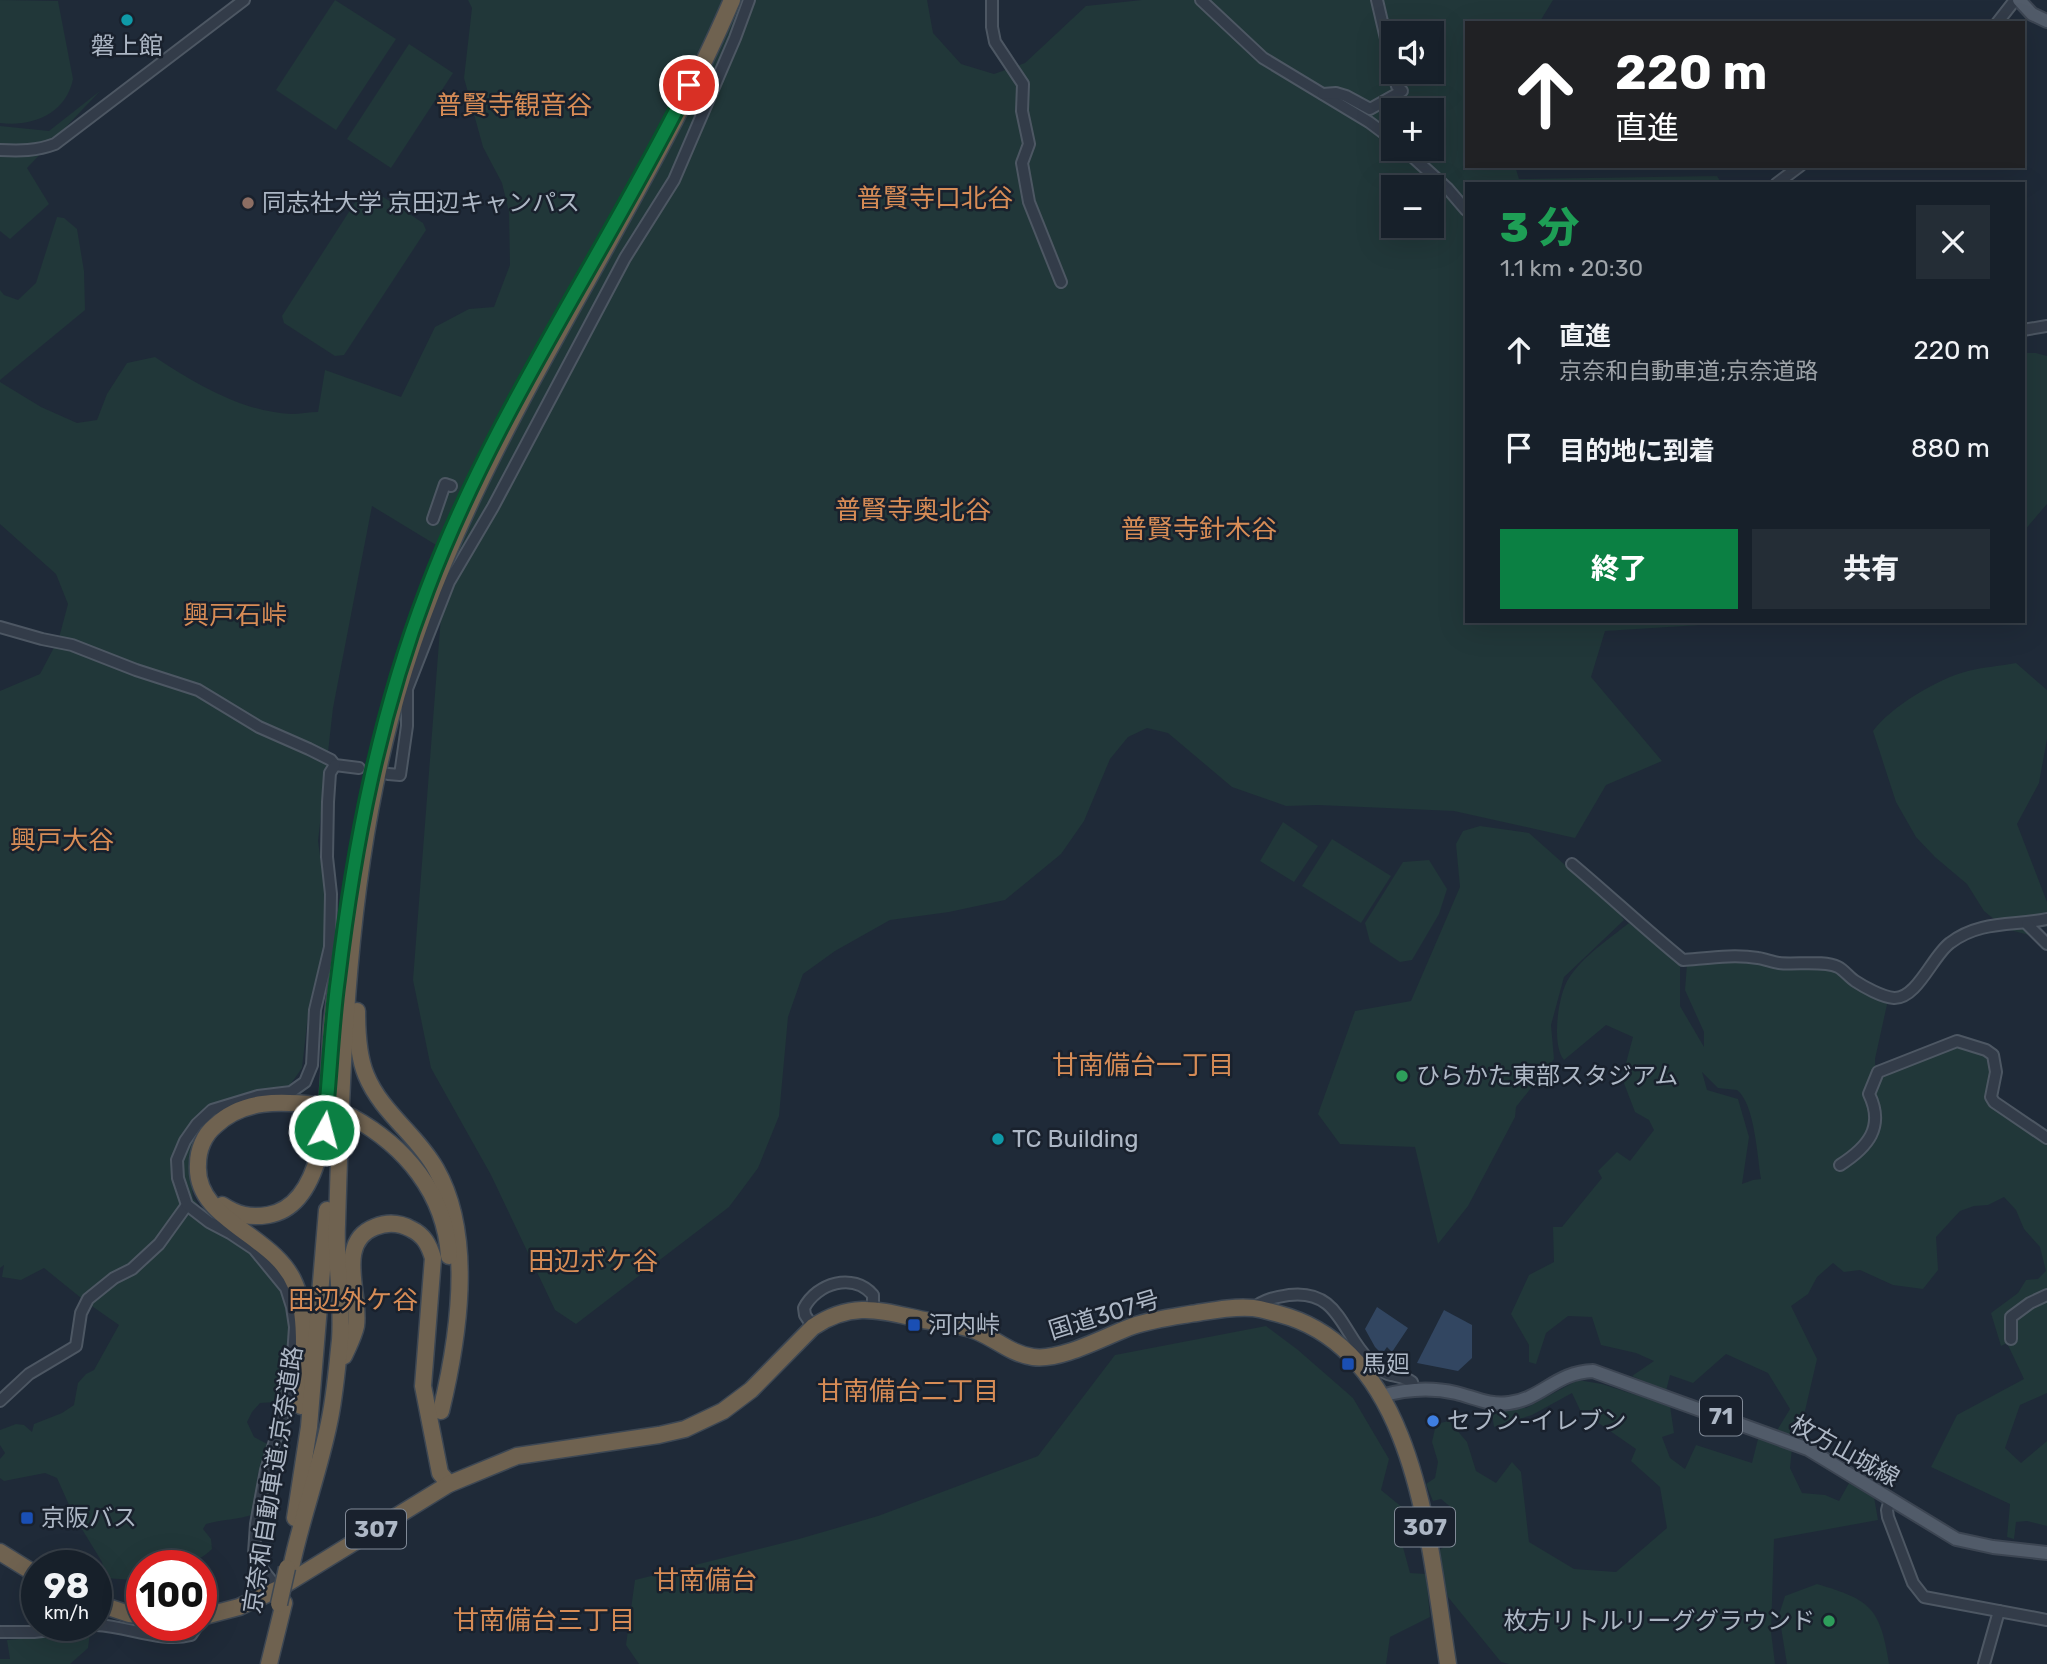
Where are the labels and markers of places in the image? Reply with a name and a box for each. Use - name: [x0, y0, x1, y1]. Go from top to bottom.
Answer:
- marker: 磐上館: [119, 12, 135, 28]
- place label: 磐上館: [91, 32, 163, 60]
- pin: [659, 55, 719, 115]
- place label: 同志社大学 京田辺キャンパス: [262, 189, 580, 217]
- marker: 同志社大学 京田辺キャンパス: [240, 195, 256, 211]
- place label: ひらかた東部スタジアム: [1416, 1062, 1678, 1090]
- marker: ひらかた東部スタジアム: [1394, 1068, 1410, 1084]
- place label: TC Building: [1012, 1125, 1138, 1153]
- marker: TC Building: [990, 1131, 1006, 1147]
- place label: 河内峠: [928, 1311, 1000, 1339]
- marker: 河内峠: [906, 1317, 922, 1333]
- place label: 馬廻: [1362, 1350, 1410, 1378]
- marker: 馬廻: [1340, 1356, 1356, 1372]
- place label: セブン-イレブン: [1447, 1407, 1627, 1435]
- marker: セブン-イレブン: [1425, 1413, 1441, 1429]
- place label: 京阪バス: [41, 1504, 137, 1532]
- marker: 京阪バス: [19, 1510, 35, 1526]
- place label: 枚方リトルリーググラウンド: [1503, 1607, 1815, 1635]
- marker: 枚方リトルリーググラウンド: [1821, 1613, 1837, 1629]

